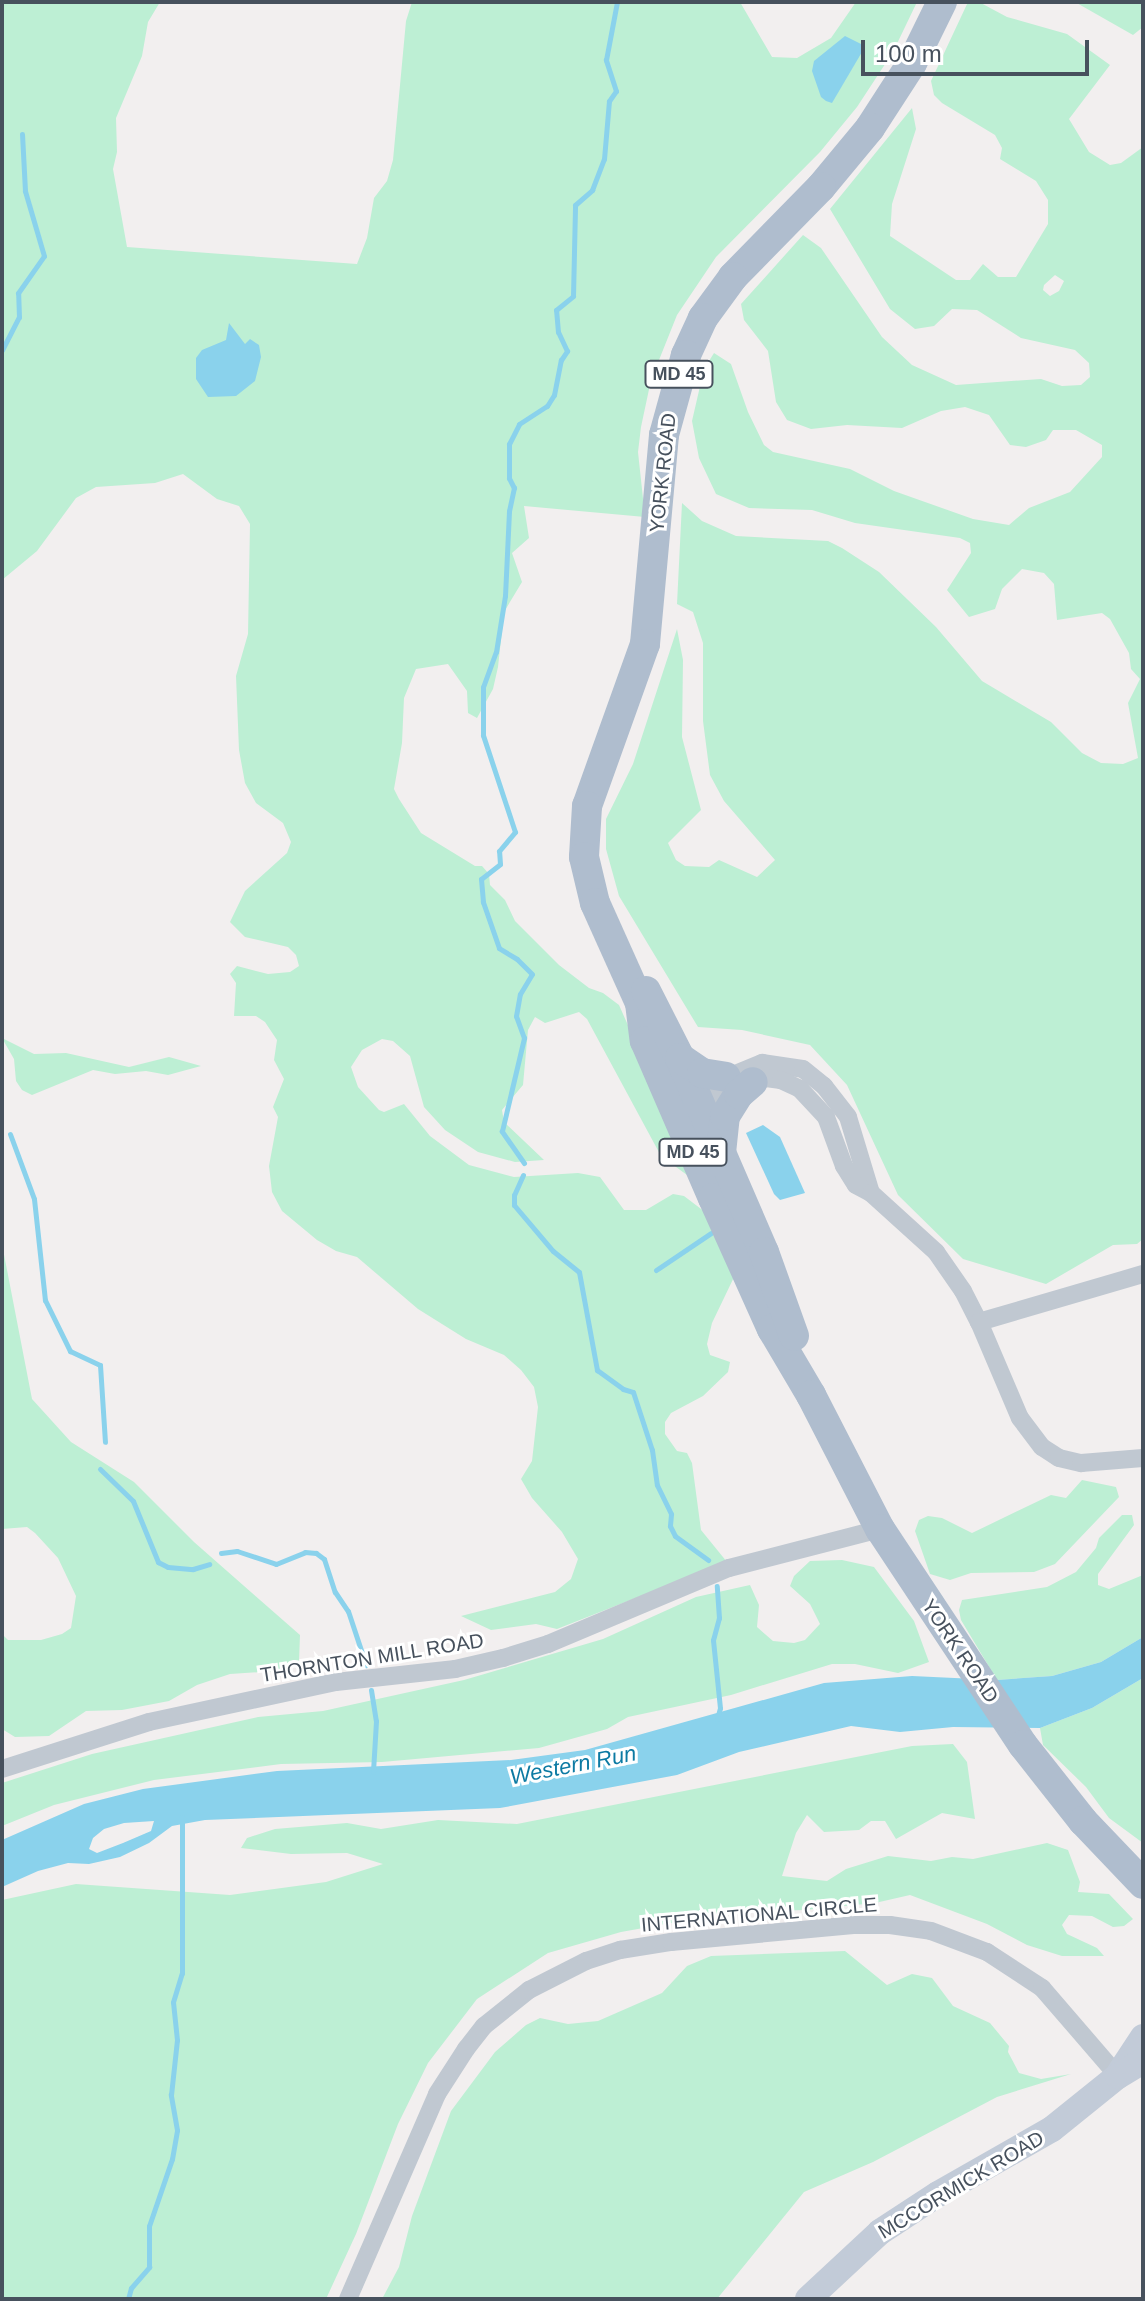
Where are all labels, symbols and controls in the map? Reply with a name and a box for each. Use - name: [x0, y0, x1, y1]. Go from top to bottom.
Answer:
- scale bar: [865, 24, 1093, 74]
- text: 100 m: [875, 40, 942, 67]
- road number: MD 45: [643, 360, 715, 388]
- street label: YORK ROAD: [645, 412, 681, 534]
- road number: MD 45: [657, 1138, 729, 1166]
- street label: YORK ROAD: [916, 1595, 1004, 1707]
- street label: THORNTON MILL ROAD: [258, 1628, 486, 1688]
- water label: Western Run: [508, 1740, 638, 1790]
- street label: INTERNATIONAL CIRCLE: [640, 1893, 878, 1937]
- street label: MCCORMICK ROAD: [874, 2126, 1048, 2244]

